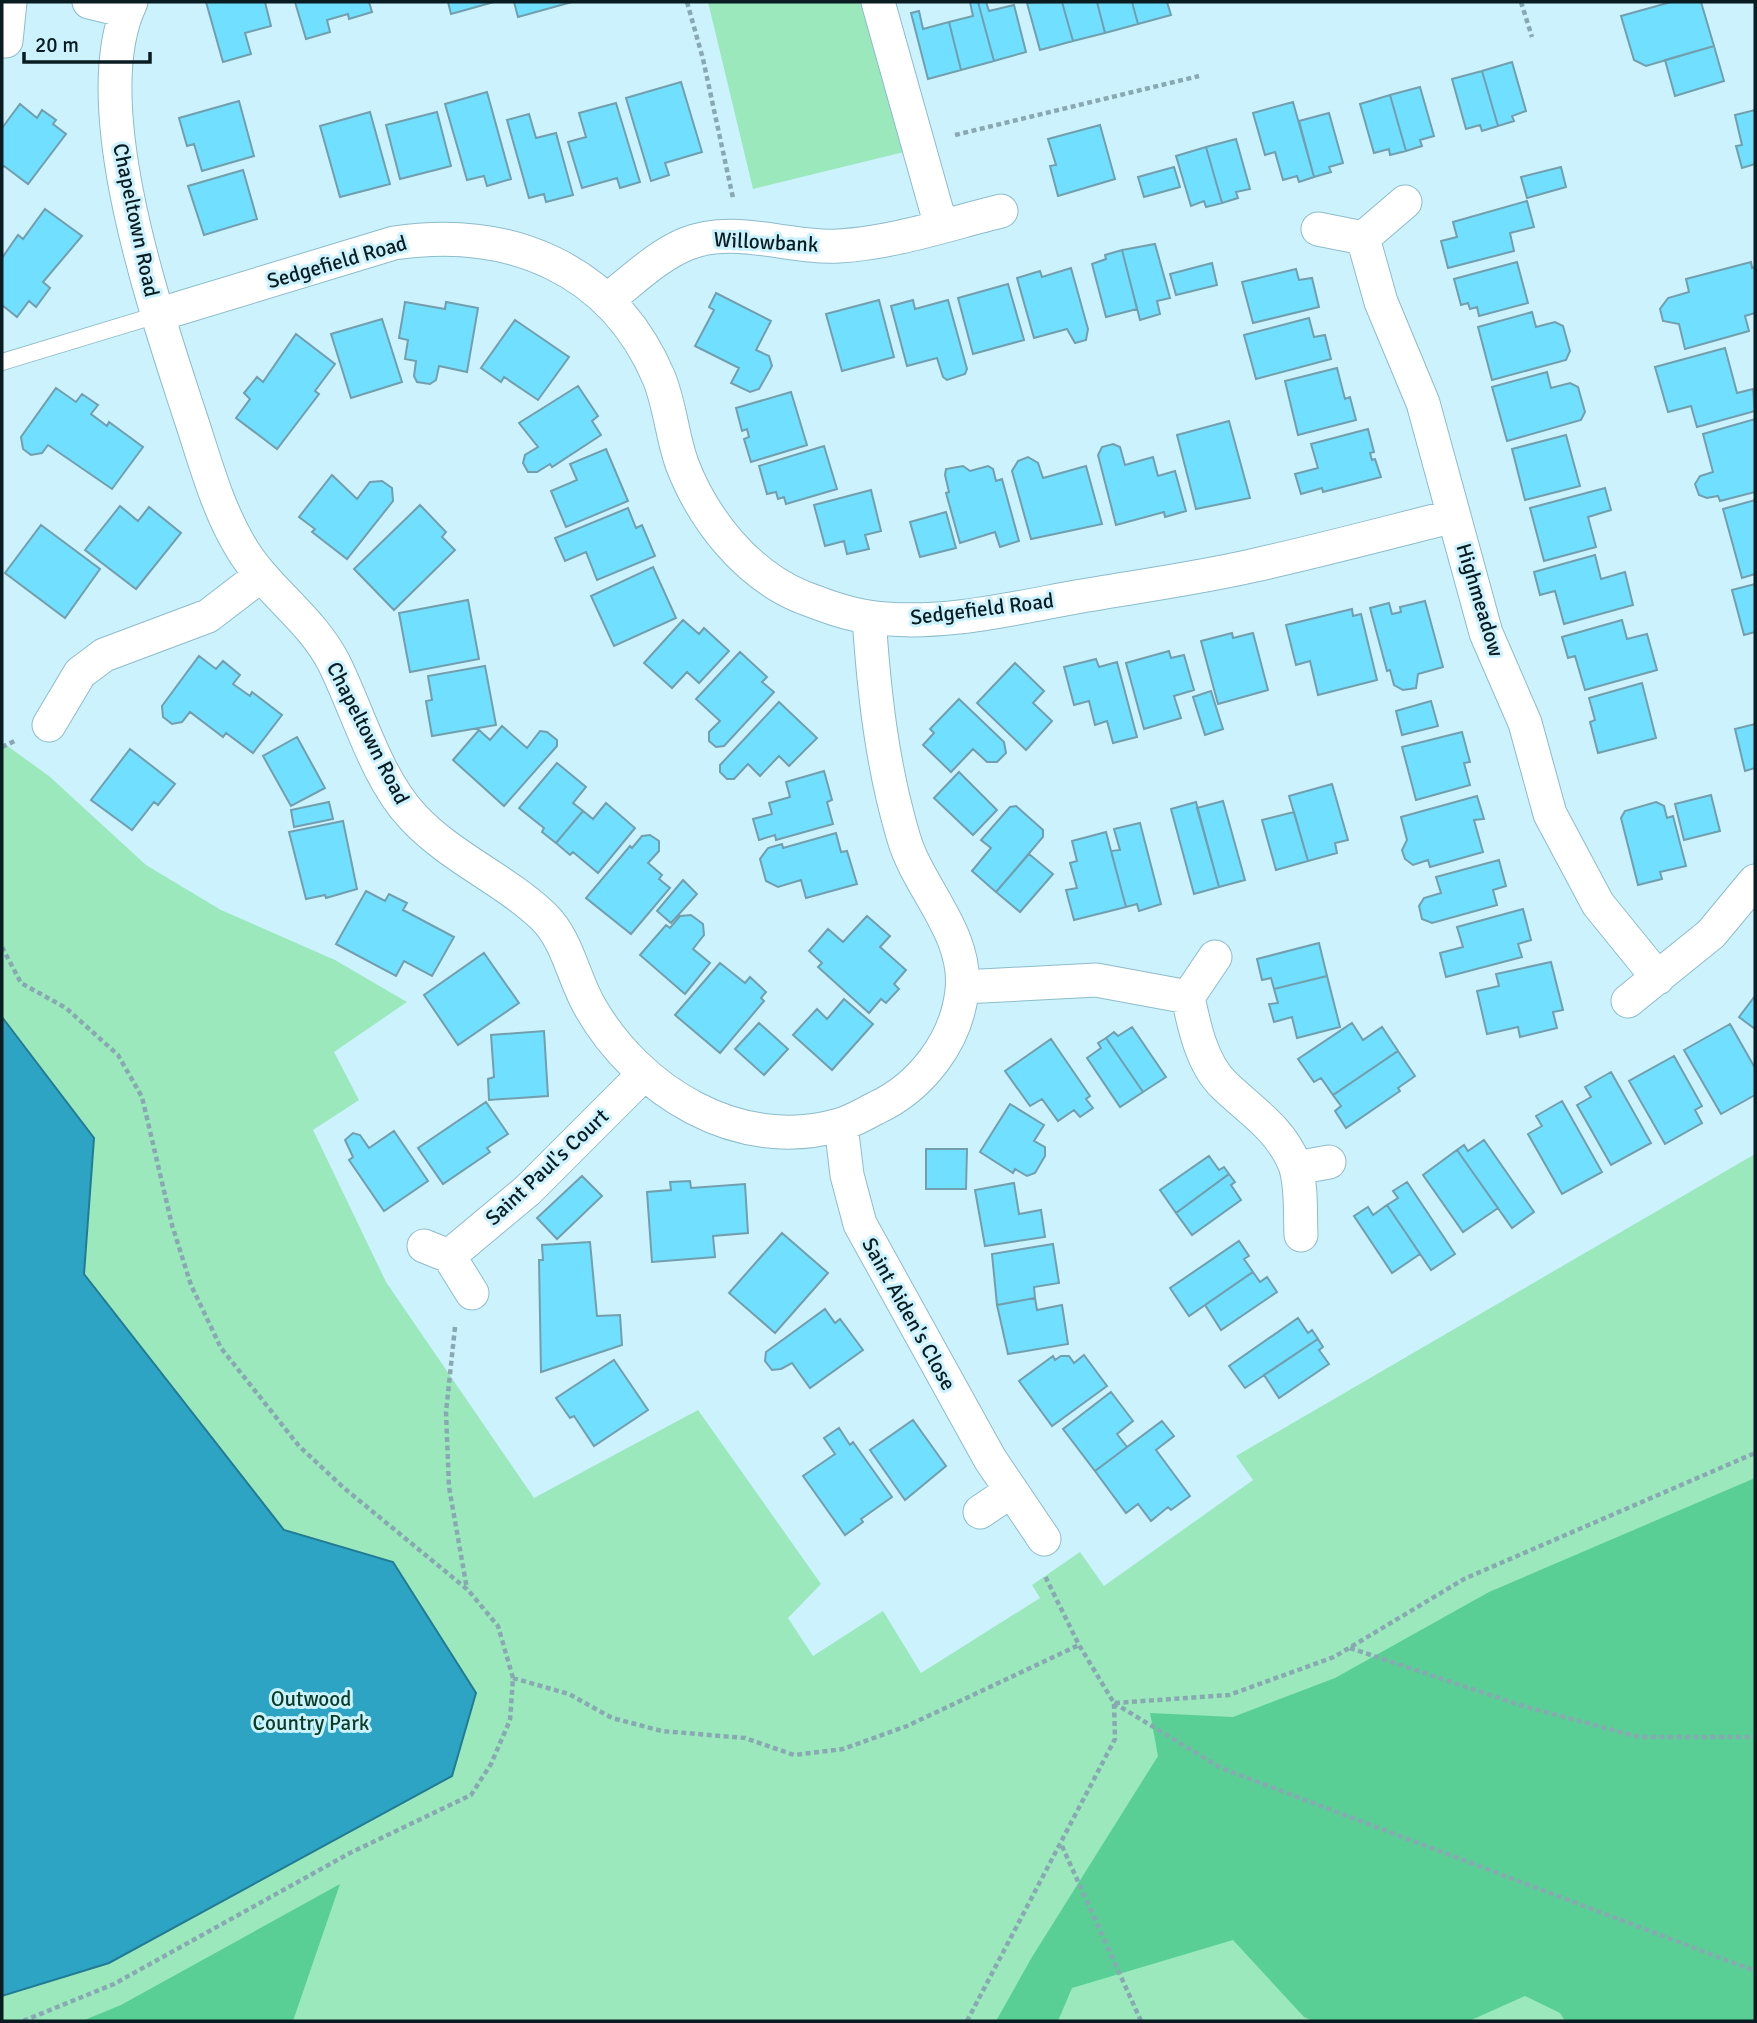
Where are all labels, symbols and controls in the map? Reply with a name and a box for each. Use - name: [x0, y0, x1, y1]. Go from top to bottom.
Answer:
- scale bar: [24, 21, 150, 65]
- text: 20 m: [35, 32, 79, 58]
- street label: Chapeltown Road: [107, 141, 165, 299]
- street label: Willowbank: [713, 226, 820, 258]
- street label: Sedgefield Road: [264, 230, 410, 294]
- street label: Highmeadow: [1450, 540, 1510, 660]
- street label: Sedgefield Road: [909, 587, 1055, 631]
- street label: Chapeltown Road: [321, 657, 415, 809]
- street label: Saint Paul's Court: [480, 1103, 614, 1231]
- street label: Saint Aiden's Close: [856, 1233, 962, 1395]
- park label: Outwood Country Park: [253, 1686, 370, 1736]

